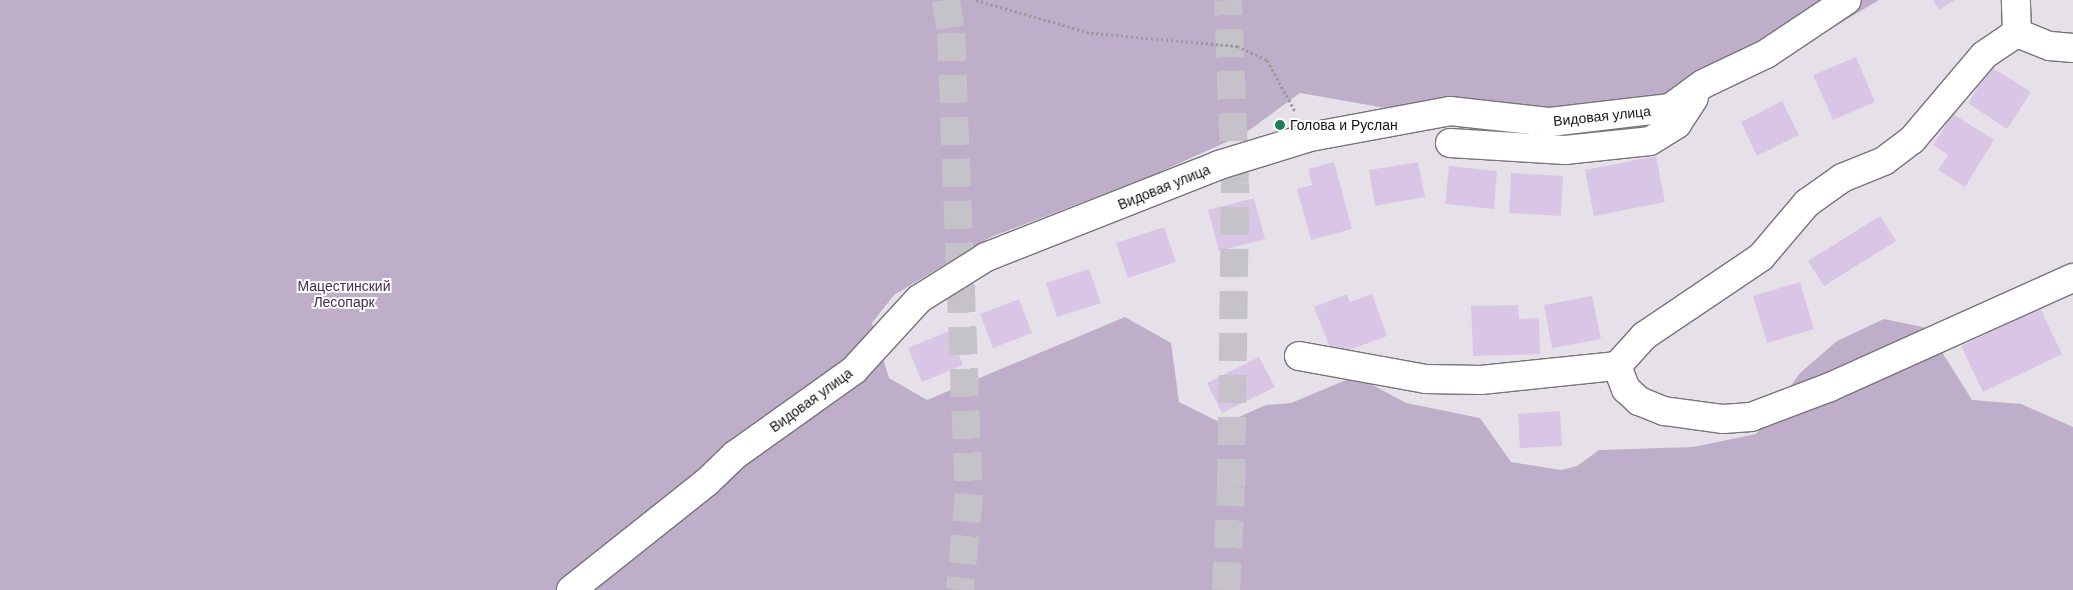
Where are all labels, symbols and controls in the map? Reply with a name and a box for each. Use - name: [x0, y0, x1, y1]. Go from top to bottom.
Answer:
- street label: Видовая улица: [1552, 103, 1652, 129]
- place label: Голова и Руслан: [1290, 117, 1398, 133]
- marker: Голова и Руслан: [1274, 119, 1286, 131]
- street label: Видовая улица: [1115, 161, 1213, 213]
- park label: Мацестинский Лесопарк: [298, 278, 390, 310]
- street label: Видовая улица: [766, 364, 856, 436]

